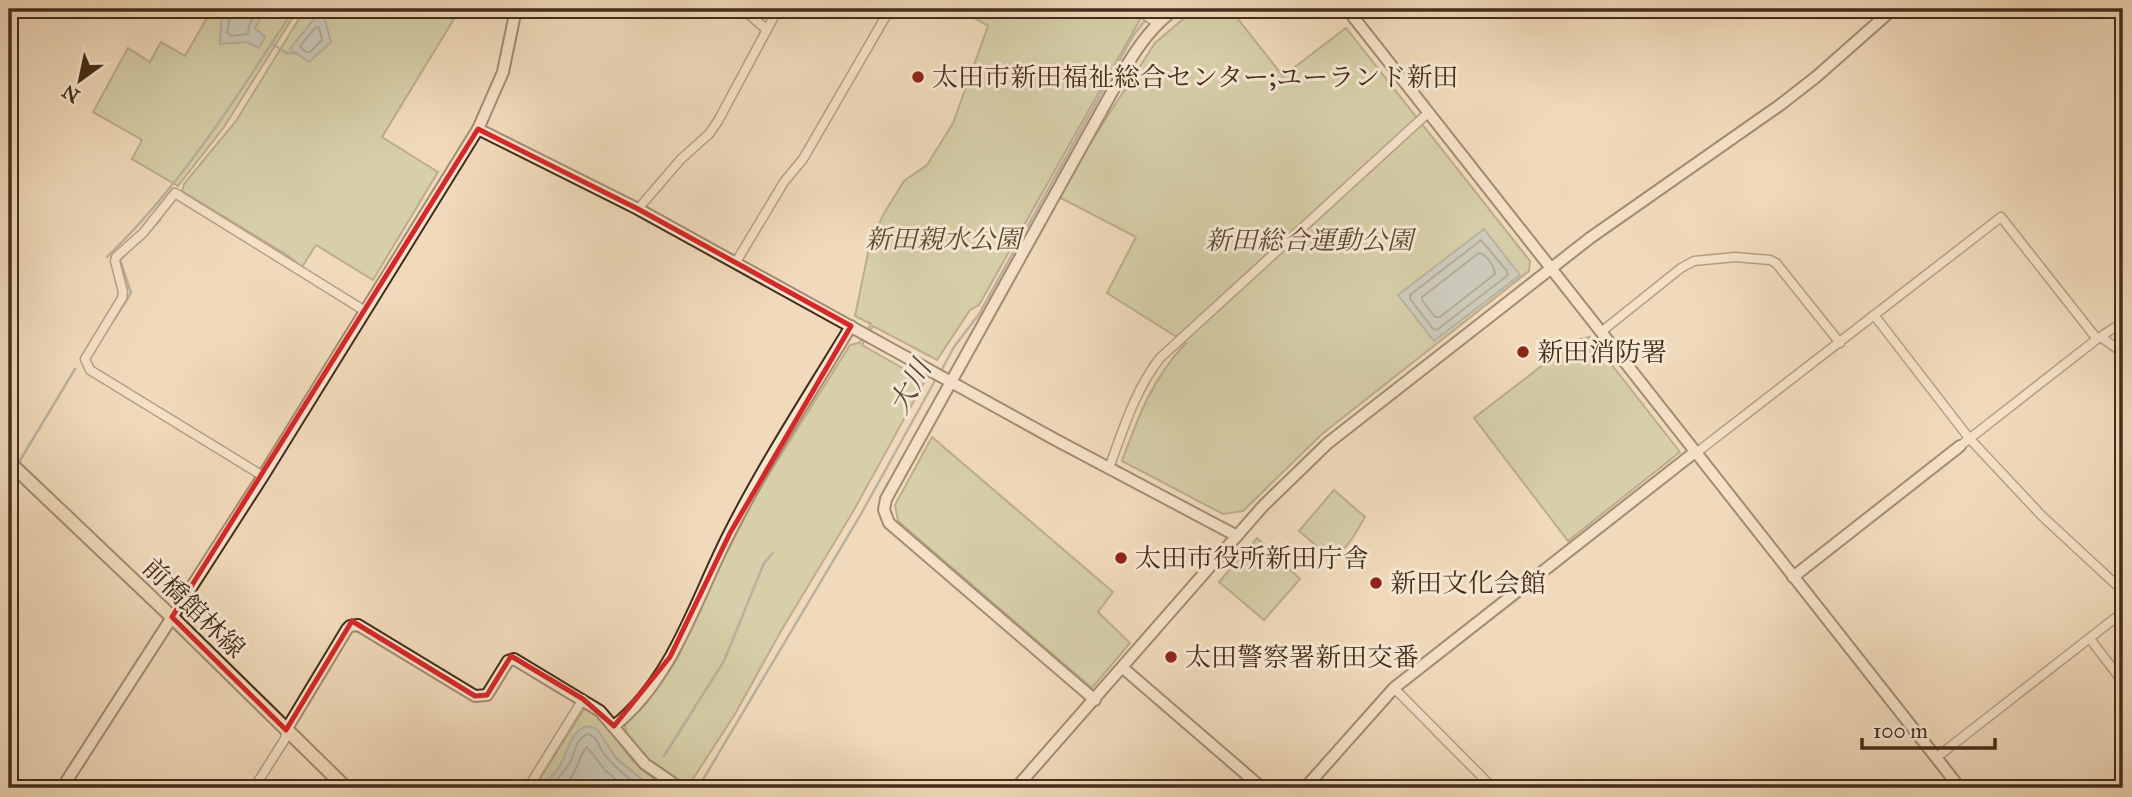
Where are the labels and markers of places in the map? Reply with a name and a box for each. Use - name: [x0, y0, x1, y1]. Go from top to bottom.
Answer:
- place label: 太田市新田福祉総合センター;ユーランド新田: [932, 61, 1458, 93]
- marker: 太田市新田福祉総合センター;ユーランド新田: [910, 69, 926, 85]
- place label: 新田消防署: [1537, 336, 1667, 368]
- marker: 新田消防署: [1515, 344, 1531, 360]
- place label: 太田市役所新田庁舎: [1135, 542, 1369, 574]
- marker: 太田市役所新田庁舎: [1113, 550, 1129, 566]
- place label: 新田文化会館: [1390, 567, 1546, 599]
- marker: 新田文化会館: [1368, 575, 1384, 591]
- place label: 太田警察署新田交番: [1185, 641, 1419, 673]
- marker: 太田警察署新田交番: [1163, 649, 1179, 665]

